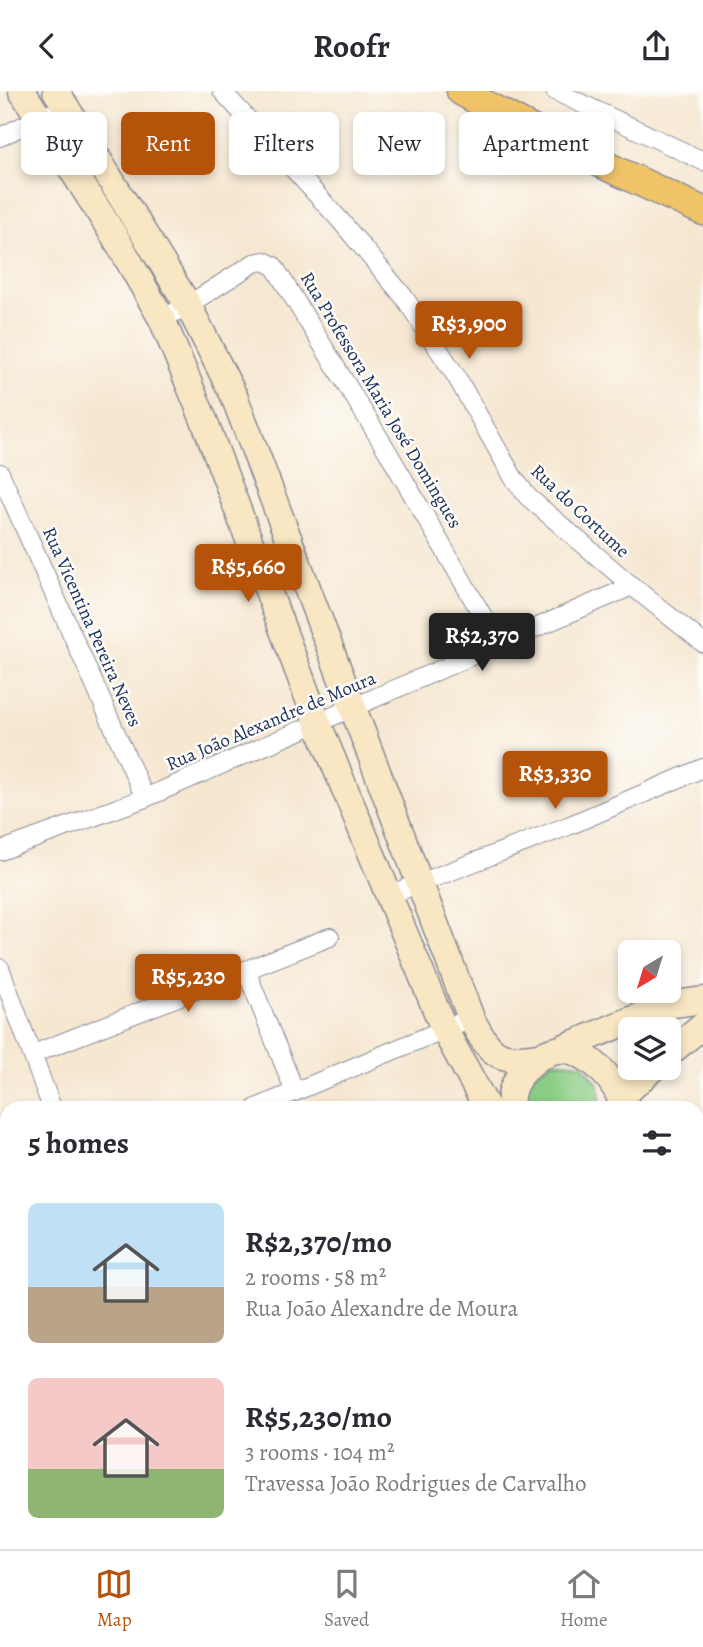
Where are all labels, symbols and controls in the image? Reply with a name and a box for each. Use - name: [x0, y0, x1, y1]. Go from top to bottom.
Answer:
- text: Roofr: [313, 24, 390, 68]
- icon: back: [28, 27, 66, 65]
- icon: share: [637, 27, 675, 65]
- chip: Buy: [21, 112, 107, 175]
- chip: Rent: [121, 112, 215, 175]
- chip: Filters: [229, 112, 339, 175]
- chip: New: [353, 112, 445, 175]
- chip: Apartment: [459, 112, 614, 175]
- street label: Rua Professora Maria José Domingues: [294, 267, 468, 533]
- pin: R$3,900: [404, 301, 534, 361]
- text: R$3,900: [431, 308, 507, 339]
- street label: Rua do Cortume: [525, 458, 635, 564]
- street label: Rua Vicentina Pereira Neves: [36, 523, 148, 731]
- pin: R$5,660: [183, 545, 313, 604]
- text: R$5,660: [211, 551, 285, 582]
- pin: R$2,370: [417, 613, 547, 673]
- text: R$2,370: [445, 620, 519, 651]
- street label: Rua João Alexandre de Moura: [162, 665, 380, 777]
- pin: R$3,330: [490, 751, 620, 811]
- text: R$3,330: [519, 758, 591, 789]
- north arrow: [618, 940, 681, 1003]
- map controls: [618, 940, 681, 1080]
- pin: R$5,230: [123, 955, 253, 1014]
- text: R$5,230: [151, 961, 225, 992]
- button: layers: [618, 1017, 681, 1080]
- text: 5 homes: [28, 1123, 129, 1163]
- icon: filters: [638, 1124, 676, 1162]
- text: R$2,370/mo: [245, 1222, 392, 1262]
- icon: home: [84, 1231, 168, 1315]
- text: 2 rooms · 58 m²: [245, 1262, 386, 1293]
- text: Rua João Alexandre de Moura: [245, 1293, 518, 1324]
- text: R$5,230/mo: [245, 1397, 392, 1437]
- icon: home: [84, 1406, 168, 1490]
- text: 3 rooms · 104 m²: [245, 1437, 394, 1468]
- text: Travessa João Rodrigues de Carvalho: [245, 1468, 586, 1499]
- tab: Map: [95, 1565, 133, 1633]
- tab: Saved: [324, 1565, 369, 1633]
- tab: Home: [560, 1565, 608, 1633]

